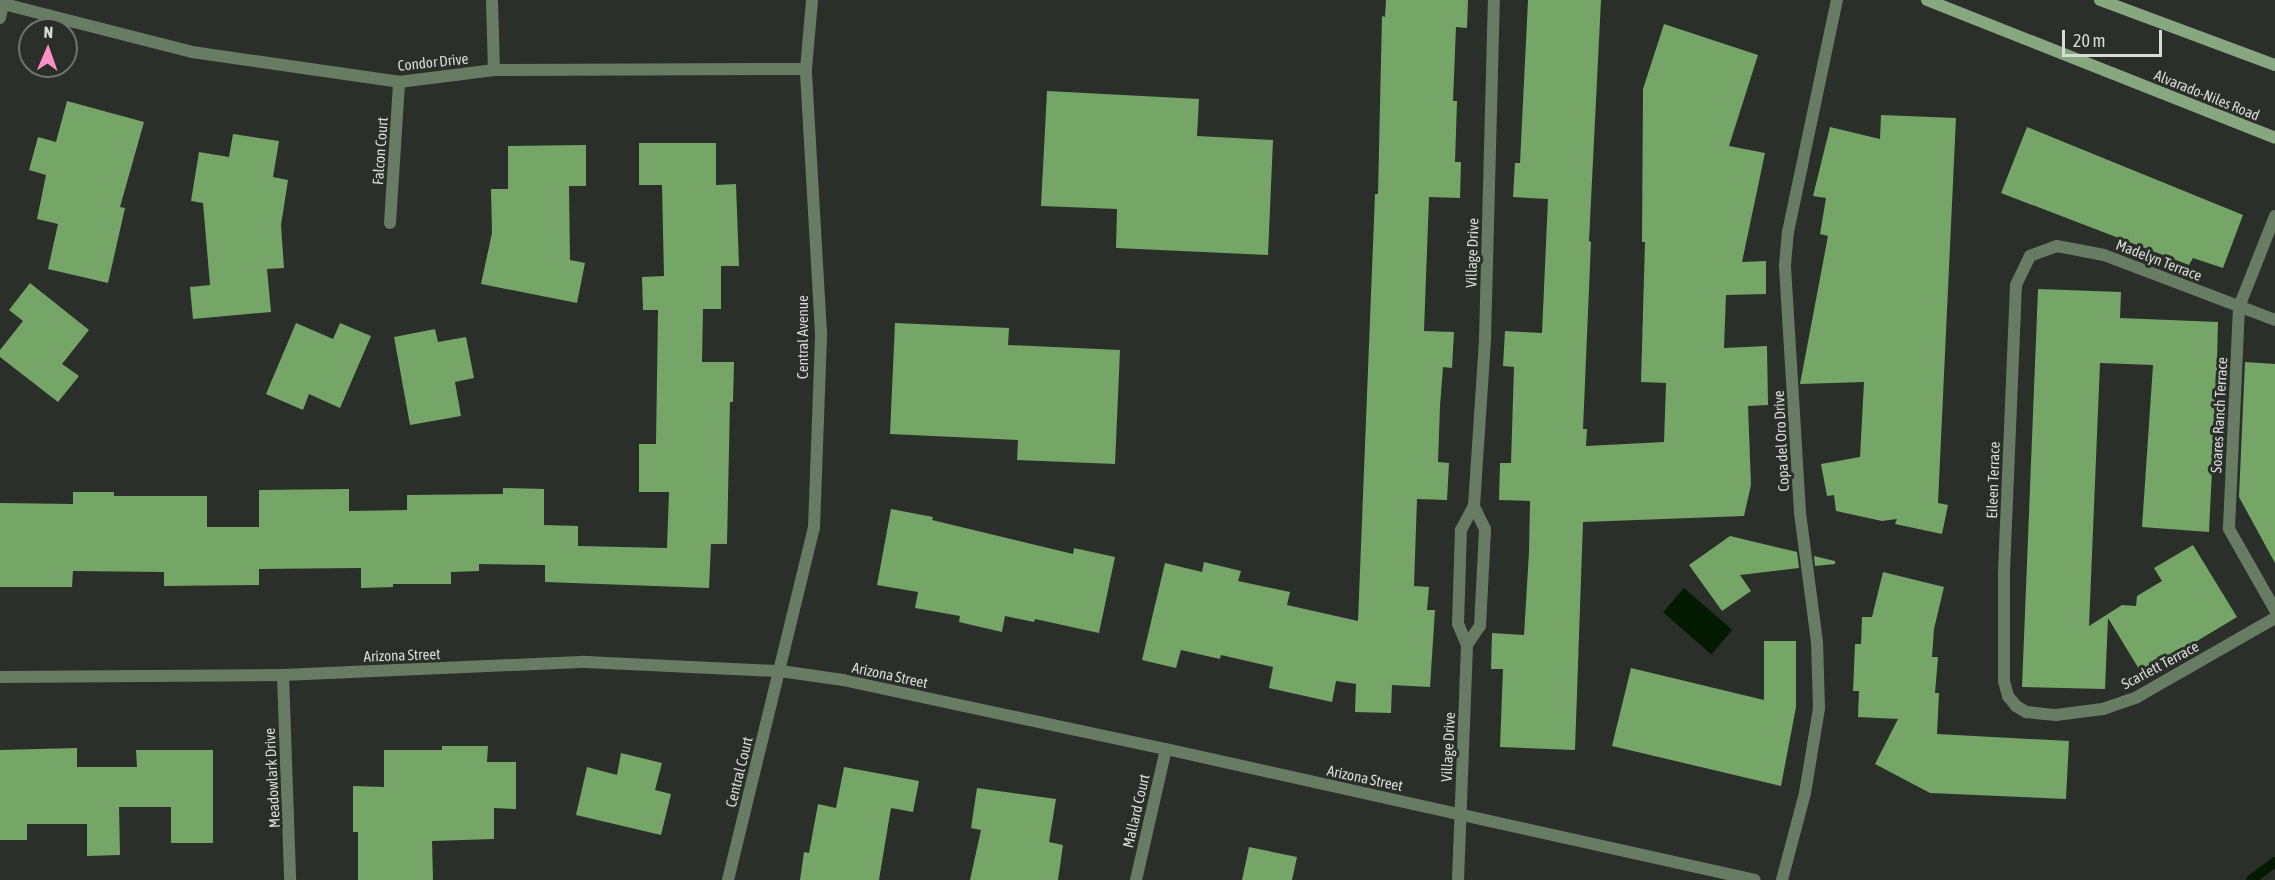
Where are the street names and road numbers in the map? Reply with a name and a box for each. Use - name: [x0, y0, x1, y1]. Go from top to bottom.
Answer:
- street label: Condor Drive: [397, 49, 469, 75]
- street label: Alvarado-Niles Road: [2152, 66, 2262, 124]
- street label: Falcon Court: [369, 116, 391, 186]
- street label: Village Drive: [1462, 218, 1482, 288]
- street label: Madelyn Terrace: [2113, 235, 2205, 285]
- street label: Central Avenue: [794, 295, 812, 379]
- street label: Soares Ranch Terrace: [2207, 357, 2231, 473]
- street label: Copa del Oro Drive: [1769, 390, 1793, 492]
- street label: Eileen Terrace: [1983, 441, 2003, 519]
- street label: Scarlett Terrace: [2118, 637, 2202, 693]
- street label: Arizona Street: [363, 645, 441, 665]
- street label: Arizona Street: [851, 658, 929, 692]
- street label: Village Drive: [1437, 712, 1459, 782]
- street label: Meadowlark Drive: [260, 728, 284, 828]
- street label: Central Court: [722, 735, 756, 809]
- street label: Arizona Street: [1326, 761, 1404, 795]
- street label: Mallard Court: [1119, 772, 1153, 850]

